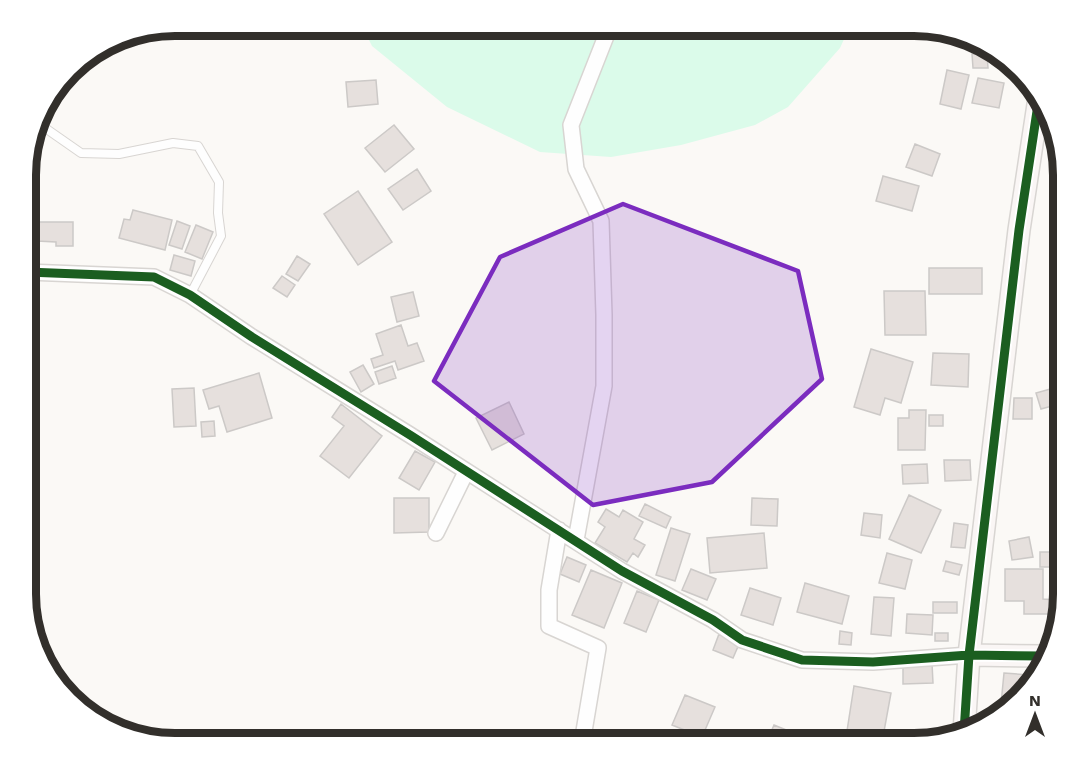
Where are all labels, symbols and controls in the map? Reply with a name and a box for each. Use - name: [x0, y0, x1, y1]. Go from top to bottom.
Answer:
- north arrow: [1005, 685, 1065, 745]
- text: N: [1029, 691, 1041, 710]

